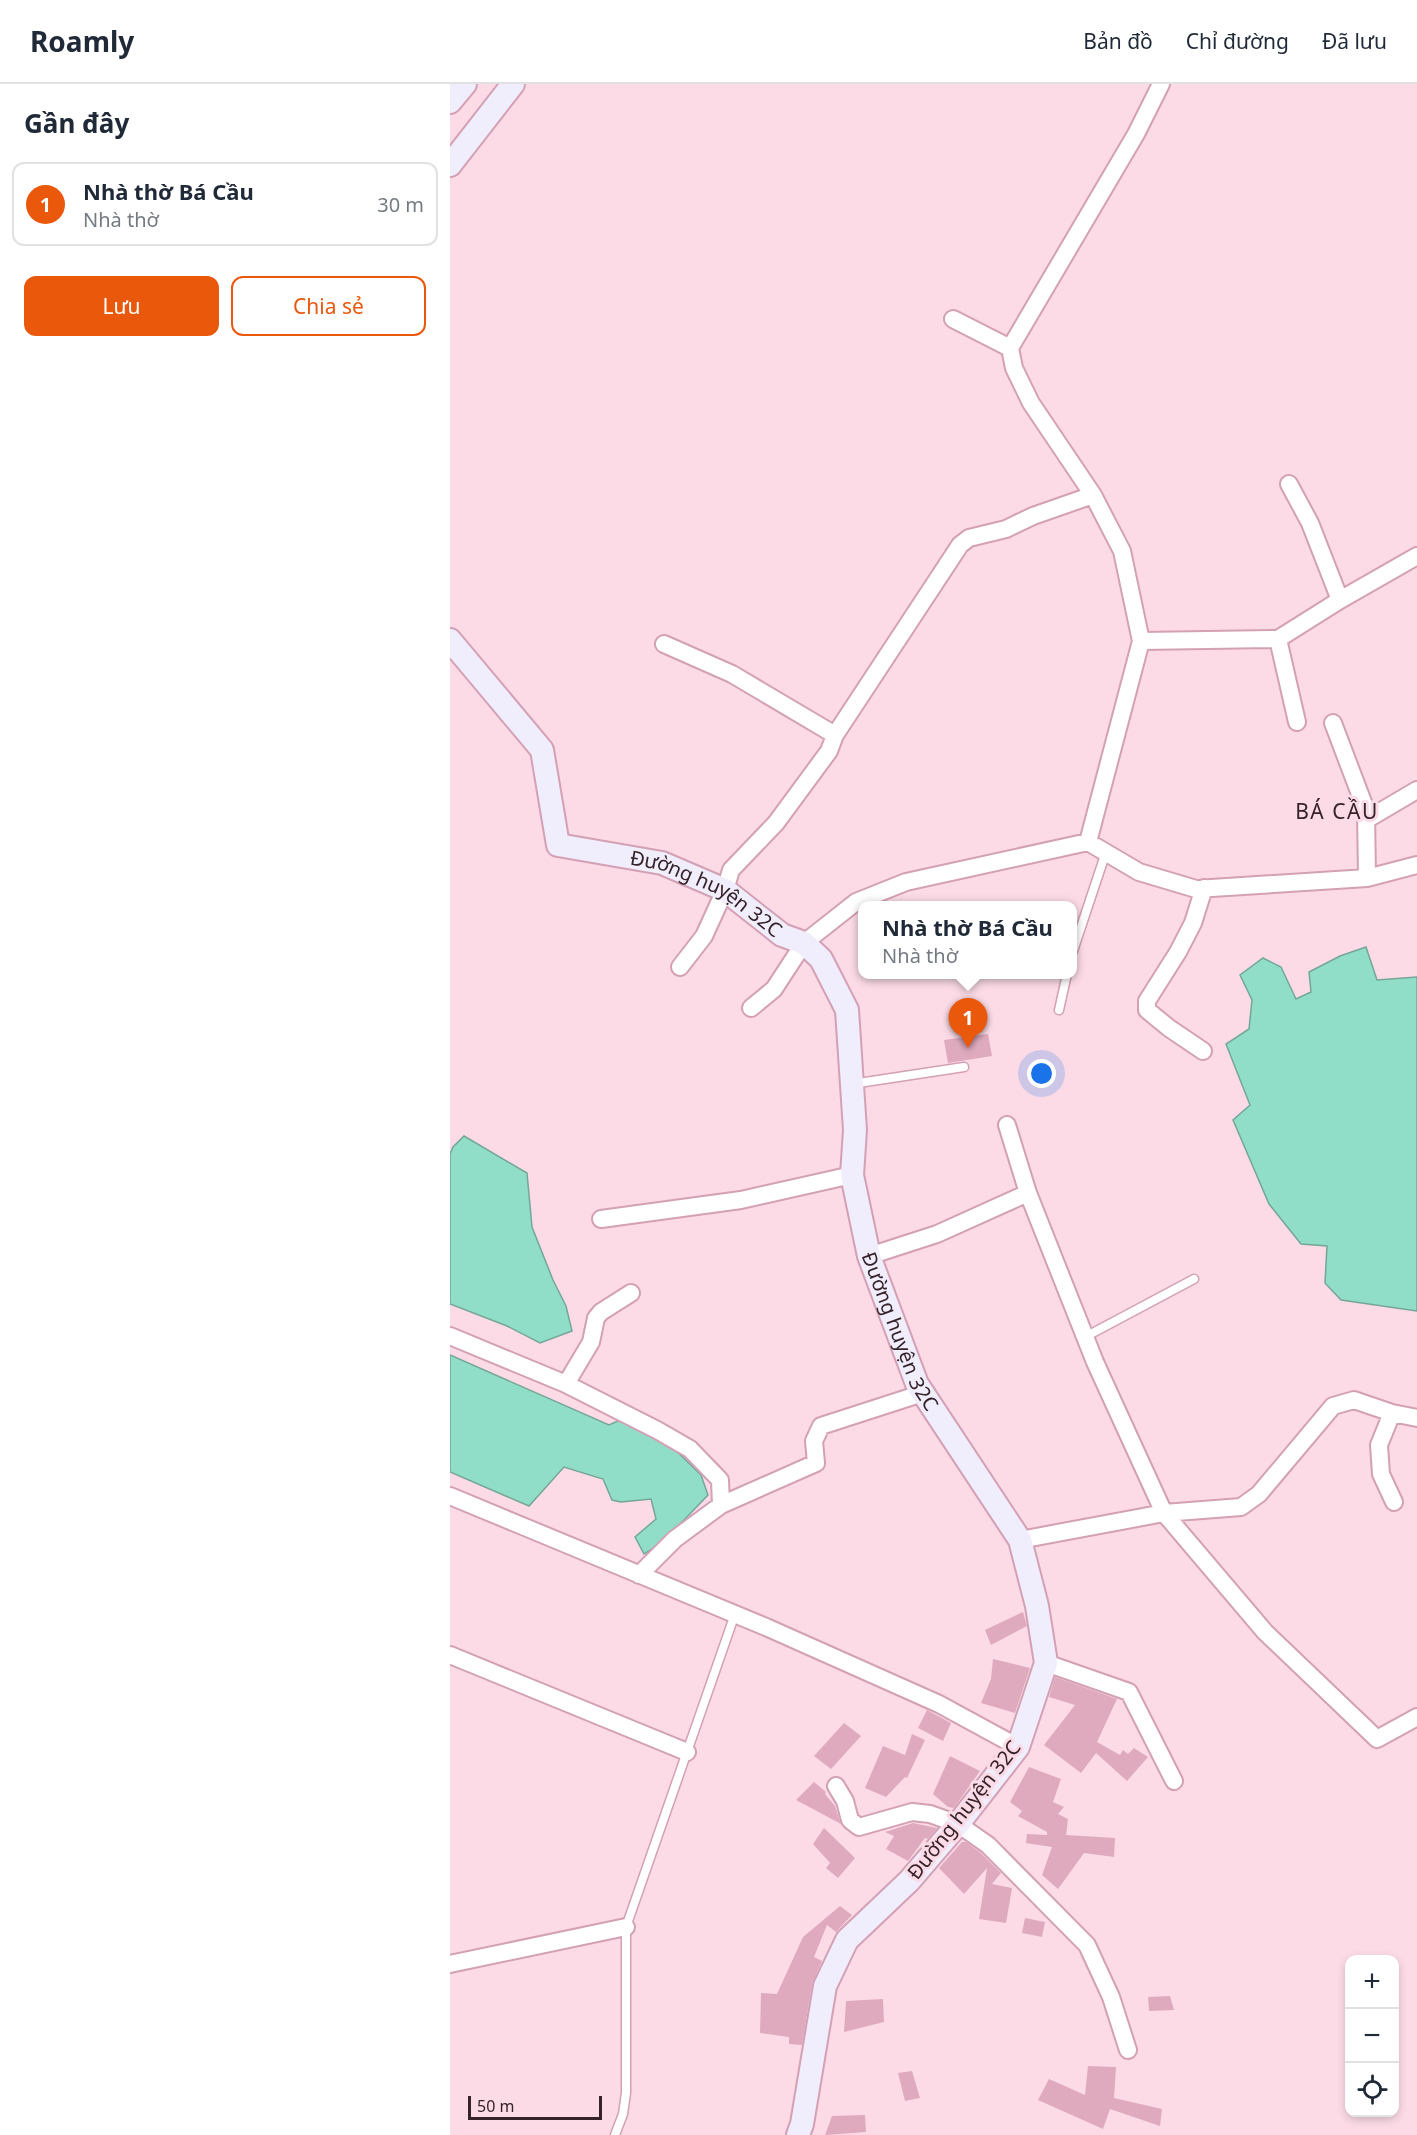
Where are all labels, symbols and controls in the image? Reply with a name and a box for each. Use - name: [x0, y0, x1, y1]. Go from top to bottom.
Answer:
- text: Roamly: [30, 22, 134, 60]
- text: Bản đồ: [1083, 27, 1153, 55]
- text: Chỉ đường: [1186, 27, 1289, 55]
- text: Đã lưu: [1322, 27, 1387, 55]
- text: Gần đây: [24, 105, 129, 141]
- text: Nhà thờ Bá Cầu: [83, 176, 254, 206]
- text: 1: [40, 191, 51, 218]
- text: 30 m: [377, 191, 424, 218]
- text: Nhà thờ: [83, 206, 159, 233]
- button: Lưu: [24, 276, 219, 336]
- button: Chia sẻ: [231, 276, 426, 336]
- district label: BÁ CẦU: [1295, 797, 1379, 825]
- street label: Đường huyện 32C: [628, 844, 788, 943]
- popup: [858, 901, 1077, 979]
- text: Nhà thờ Bá Cầu: [882, 912, 1053, 942]
- text: Nhà thờ: [882, 942, 958, 969]
- pin: 1: [948, 998, 988, 1048]
- your location: [1027, 1059, 1056, 1088]
- street label: Đường huyện 32C: [856, 1248, 945, 1416]
- street label: Đường huyện 32C: [901, 1734, 1027, 1885]
- map controls: [1345, 1955, 1399, 2117]
- button: +: [1345, 1955, 1399, 2009]
- button: −: [1345, 2009, 1399, 2063]
- button: locate: [1345, 2063, 1399, 2117]
- scale bar: [468, 2093, 602, 2120]
- text: 50 m: [477, 2095, 514, 2117]

